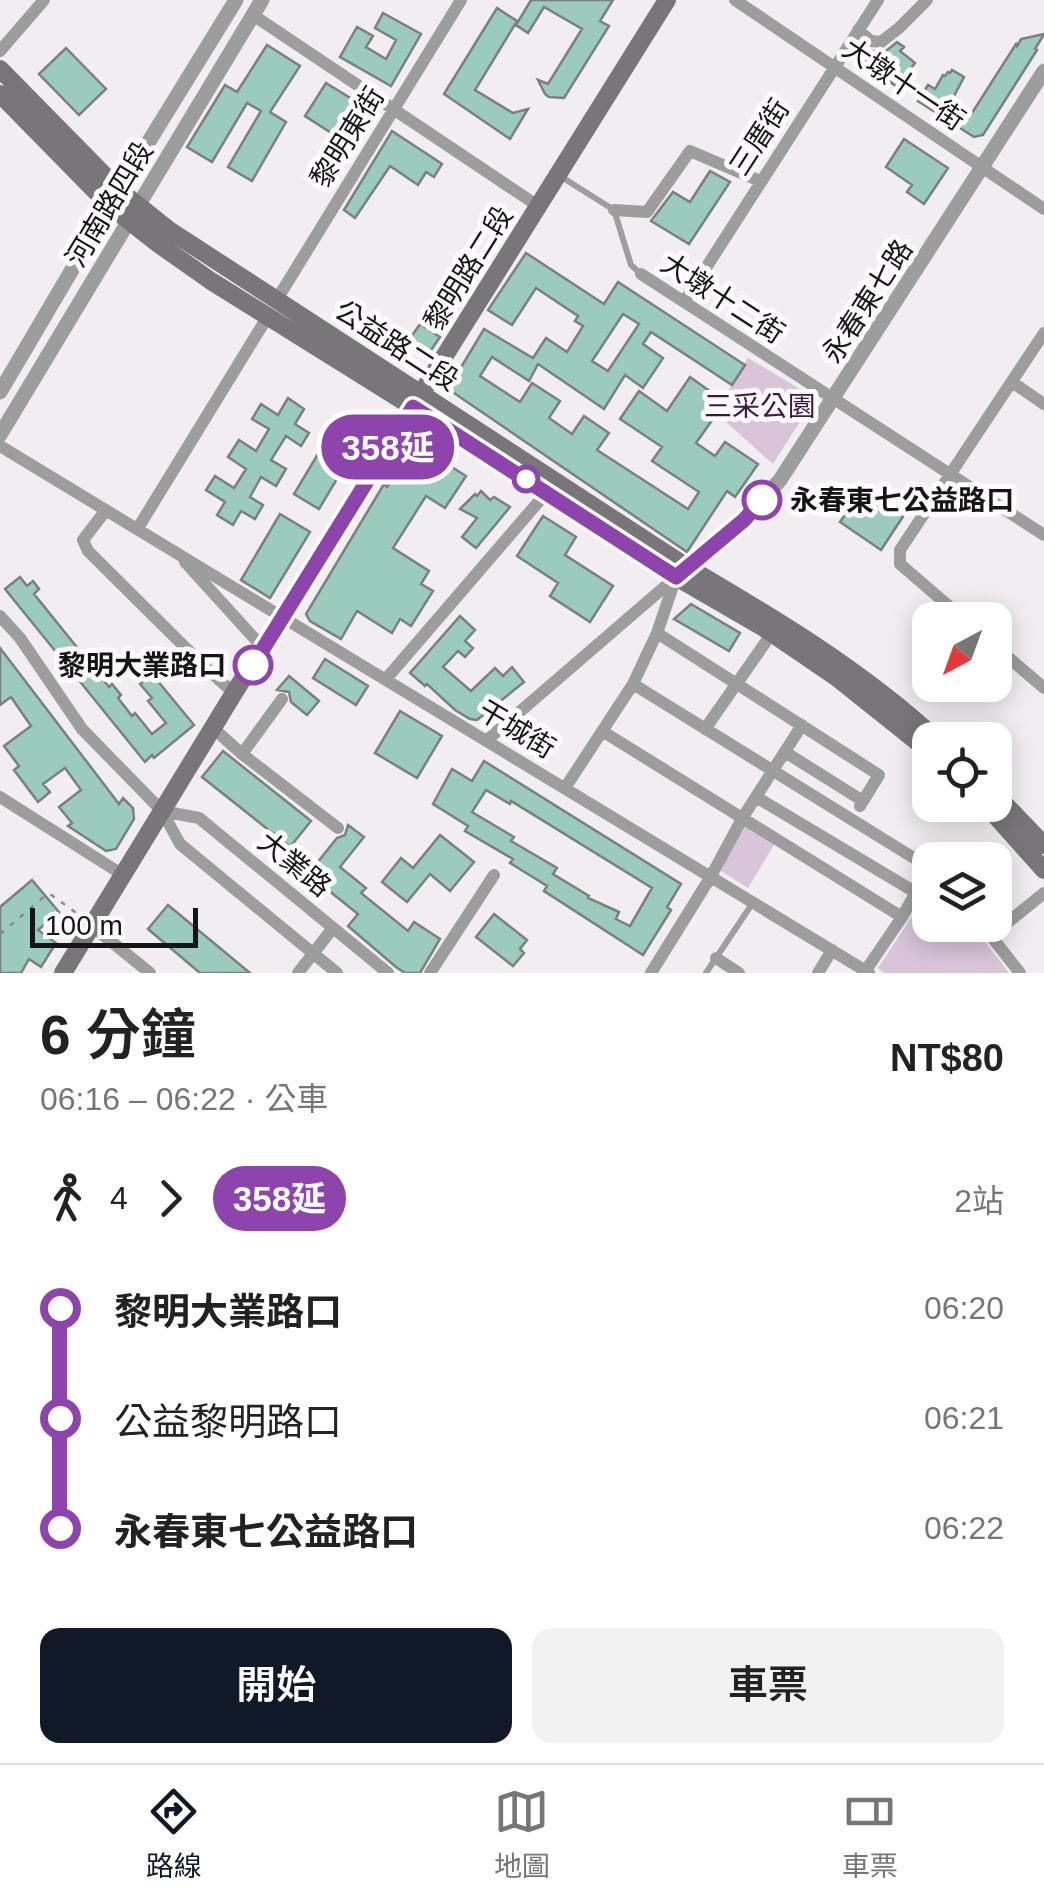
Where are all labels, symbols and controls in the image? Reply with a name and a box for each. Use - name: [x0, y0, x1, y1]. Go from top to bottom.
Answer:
- street label: 大墩十一街: [837, 32, 970, 136]
- street label: 黎明東街: [305, 82, 390, 193]
- street label: 三厝街: [724, 94, 795, 181]
- street label: 河南路四段: [60, 136, 159, 272]
- street label: 黎明路二段: [418, 201, 519, 336]
- street label: 永春東七路: [816, 234, 919, 368]
- street label: 大墩十二街: [656, 247, 790, 350]
- street label: 公益路二段: [330, 294, 464, 397]
- park label: 三采公園: [704, 391, 816, 422]
- line badge: 358延: [318, 414, 458, 480]
- text: 358延: [341, 428, 435, 467]
- unlabelled marker: [513, 466, 539, 492]
- marker: 永春東七公益路口: [743, 481, 781, 519]
- place label: 永春東七公益路口: [790, 485, 1014, 516]
- north arrow: [912, 602, 1012, 702]
- map controls: [912, 602, 1012, 942]
- marker: 黎明大業路口: [234, 646, 272, 684]
- place label: 黎明大業路口: [58, 650, 226, 681]
- street label: 干城街: [473, 695, 561, 764]
- button: locate: [912, 722, 1012, 822]
- street label: 大業路: [252, 826, 337, 903]
- button: layers: [912, 842, 1012, 942]
- scale bar: [30, 903, 198, 948]
- text: 100 m: [45, 910, 123, 941]
- text: 6 分鐘: [40, 1004, 196, 1066]
- text: NT$80: [890, 1037, 1004, 1079]
- text: 06:16 – 06:22 · 公車: [40, 1081, 328, 1117]
- icon: walk: [40, 1171, 95, 1226]
- icon: forward: [143, 1171, 198, 1226]
- text: 358延: [233, 1179, 326, 1218]
- text: 4: [110, 1180, 128, 1216]
- text: 2站: [954, 1183, 1004, 1219]
- text: 06:20: [924, 1290, 1004, 1326]
- text: 黎明大業路口: [114, 1291, 342, 1333]
- text: 06:21: [924, 1400, 1004, 1436]
- text: 公益黎明路口: [114, 1401, 342, 1443]
- text: 06:22: [924, 1510, 1004, 1546]
- text: 永春東七公益路口: [114, 1511, 418, 1553]
- button: 開始: [40, 1628, 512, 1743]
- button: 車票: [532, 1628, 1004, 1743]
- tab: 路線: [146, 1784, 202, 1884]
- tab: 地圖: [494, 1784, 550, 1884]
- tab: 車票: [842, 1784, 898, 1884]

